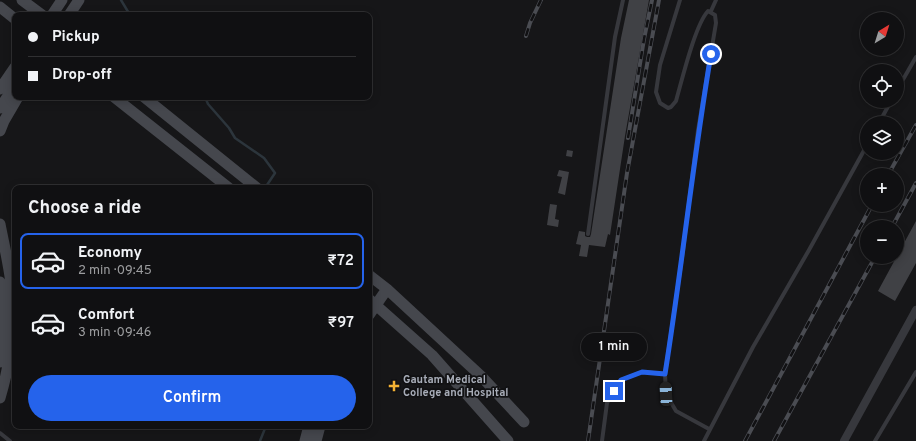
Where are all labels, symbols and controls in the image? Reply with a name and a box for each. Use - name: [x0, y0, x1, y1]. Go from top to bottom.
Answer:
- north arrow: [860, 12, 904, 56]
- map controls: [860, 12, 904, 264]
- text: Pickup: [52, 28, 100, 47]
- route start: [702, 45, 720, 63]
- button: locate: [860, 64, 904, 108]
- text: Drop-off: [52, 66, 112, 85]
- button: layers: [860, 116, 904, 160]
- button: +: [860, 168, 904, 212]
- text: Choose a ride: [28, 197, 141, 220]
- button: −: [860, 220, 904, 264]
- icon: car: [30, 243, 66, 279]
- text: Economy: [78, 244, 142, 263]
- text: ₹72: [327, 252, 354, 271]
- text: 2 min · 09:45: [78, 263, 152, 279]
- icon: car: [30, 305, 66, 341]
- text: Comfort: [78, 306, 135, 325]
- text: ₹97: [327, 314, 354, 333]
- text: 3 min · 09:46: [78, 325, 152, 341]
- callout: 1 min: [581, 333, 647, 361]
- text: 1 min: [599, 339, 629, 355]
- place label: Gautam Medical College and Hospital: [403, 373, 508, 400]
- button: Confirm: [28, 375, 356, 421]
- marker: Gautam Medical College and Hospital: [388, 380, 400, 392]
- route end: [605, 382, 623, 400]
- car: [659, 382, 673, 406]

